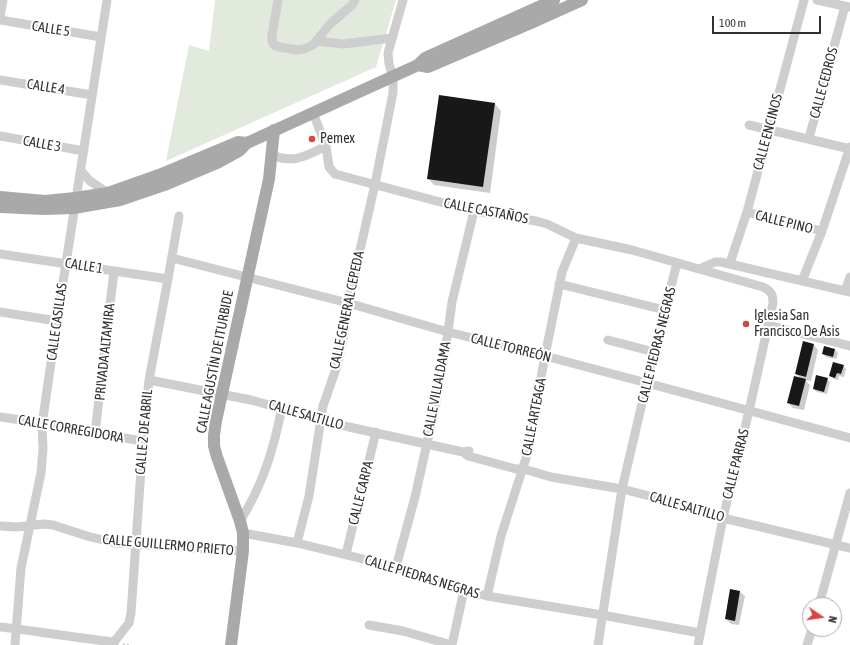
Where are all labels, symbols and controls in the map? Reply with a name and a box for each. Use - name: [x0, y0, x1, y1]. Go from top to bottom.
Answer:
- scale bar: [714, 8, 823, 34]
- text: 100 m: [719, 16, 746, 30]
- street label: CALLE 5: [31, 18, 71, 40]
- street label: CALLE CEDROS: [806, 46, 842, 120]
- street label: CALLE 4: [26, 76, 66, 98]
- street label: CALLE ENCINOS: [750, 92, 786, 172]
- place label: Pemex: [320, 131, 355, 147]
- street label: CALLE 3: [22, 132, 62, 156]
- marker: Pemex: [307, 134, 317, 144]
- street label: CALLE CASTAÑOS: [442, 195, 530, 227]
- street label: CALLE PINO: [753, 207, 815, 237]
- street label: CALLE GENERAL CEPEDA: [326, 249, 368, 371]
- street label: CALLE 1: [64, 255, 104, 277]
- street label: CALLE CASILLAS: [43, 282, 71, 362]
- street label: CALLE PIEDRAS NEGRAS: [634, 285, 680, 405]
- street label: CALLE AGUSTÍN DE ITURBIDE: [193, 289, 237, 435]
- street label: PRIVADA ALTAMIRA: [92, 303, 118, 401]
- place label: Iglesia San Francisco De Asis: [754, 308, 840, 340]
- marker: Iglesia San Francisco De Asis: [741, 319, 751, 329]
- street label: CALLE TORREÓN: [469, 330, 553, 366]
- street label: CALLE VILLALDAMA: [420, 340, 454, 438]
- street label: CALLE ARTEAGA: [518, 377, 550, 457]
- street label: CALLE 2 DE ABRIL: [132, 389, 156, 475]
- street label: CALLE SALTILLO: [267, 396, 345, 434]
- street label: CALLE CORREGIDORA: [17, 411, 125, 447]
- street label: CALLE PARRAS: [719, 427, 753, 501]
- street label: CALLE CARPA: [345, 459, 377, 527]
- street label: CALLE SALTILLO: [648, 488, 726, 526]
- street label: CALLE GUILLERMO PRIETO: [102, 531, 234, 559]
- street label: CALLE PIEDRAS NEGRAS: [363, 552, 481, 602]
- north arrow: [802, 597, 842, 637]
- text: N: [826, 615, 839, 624]

